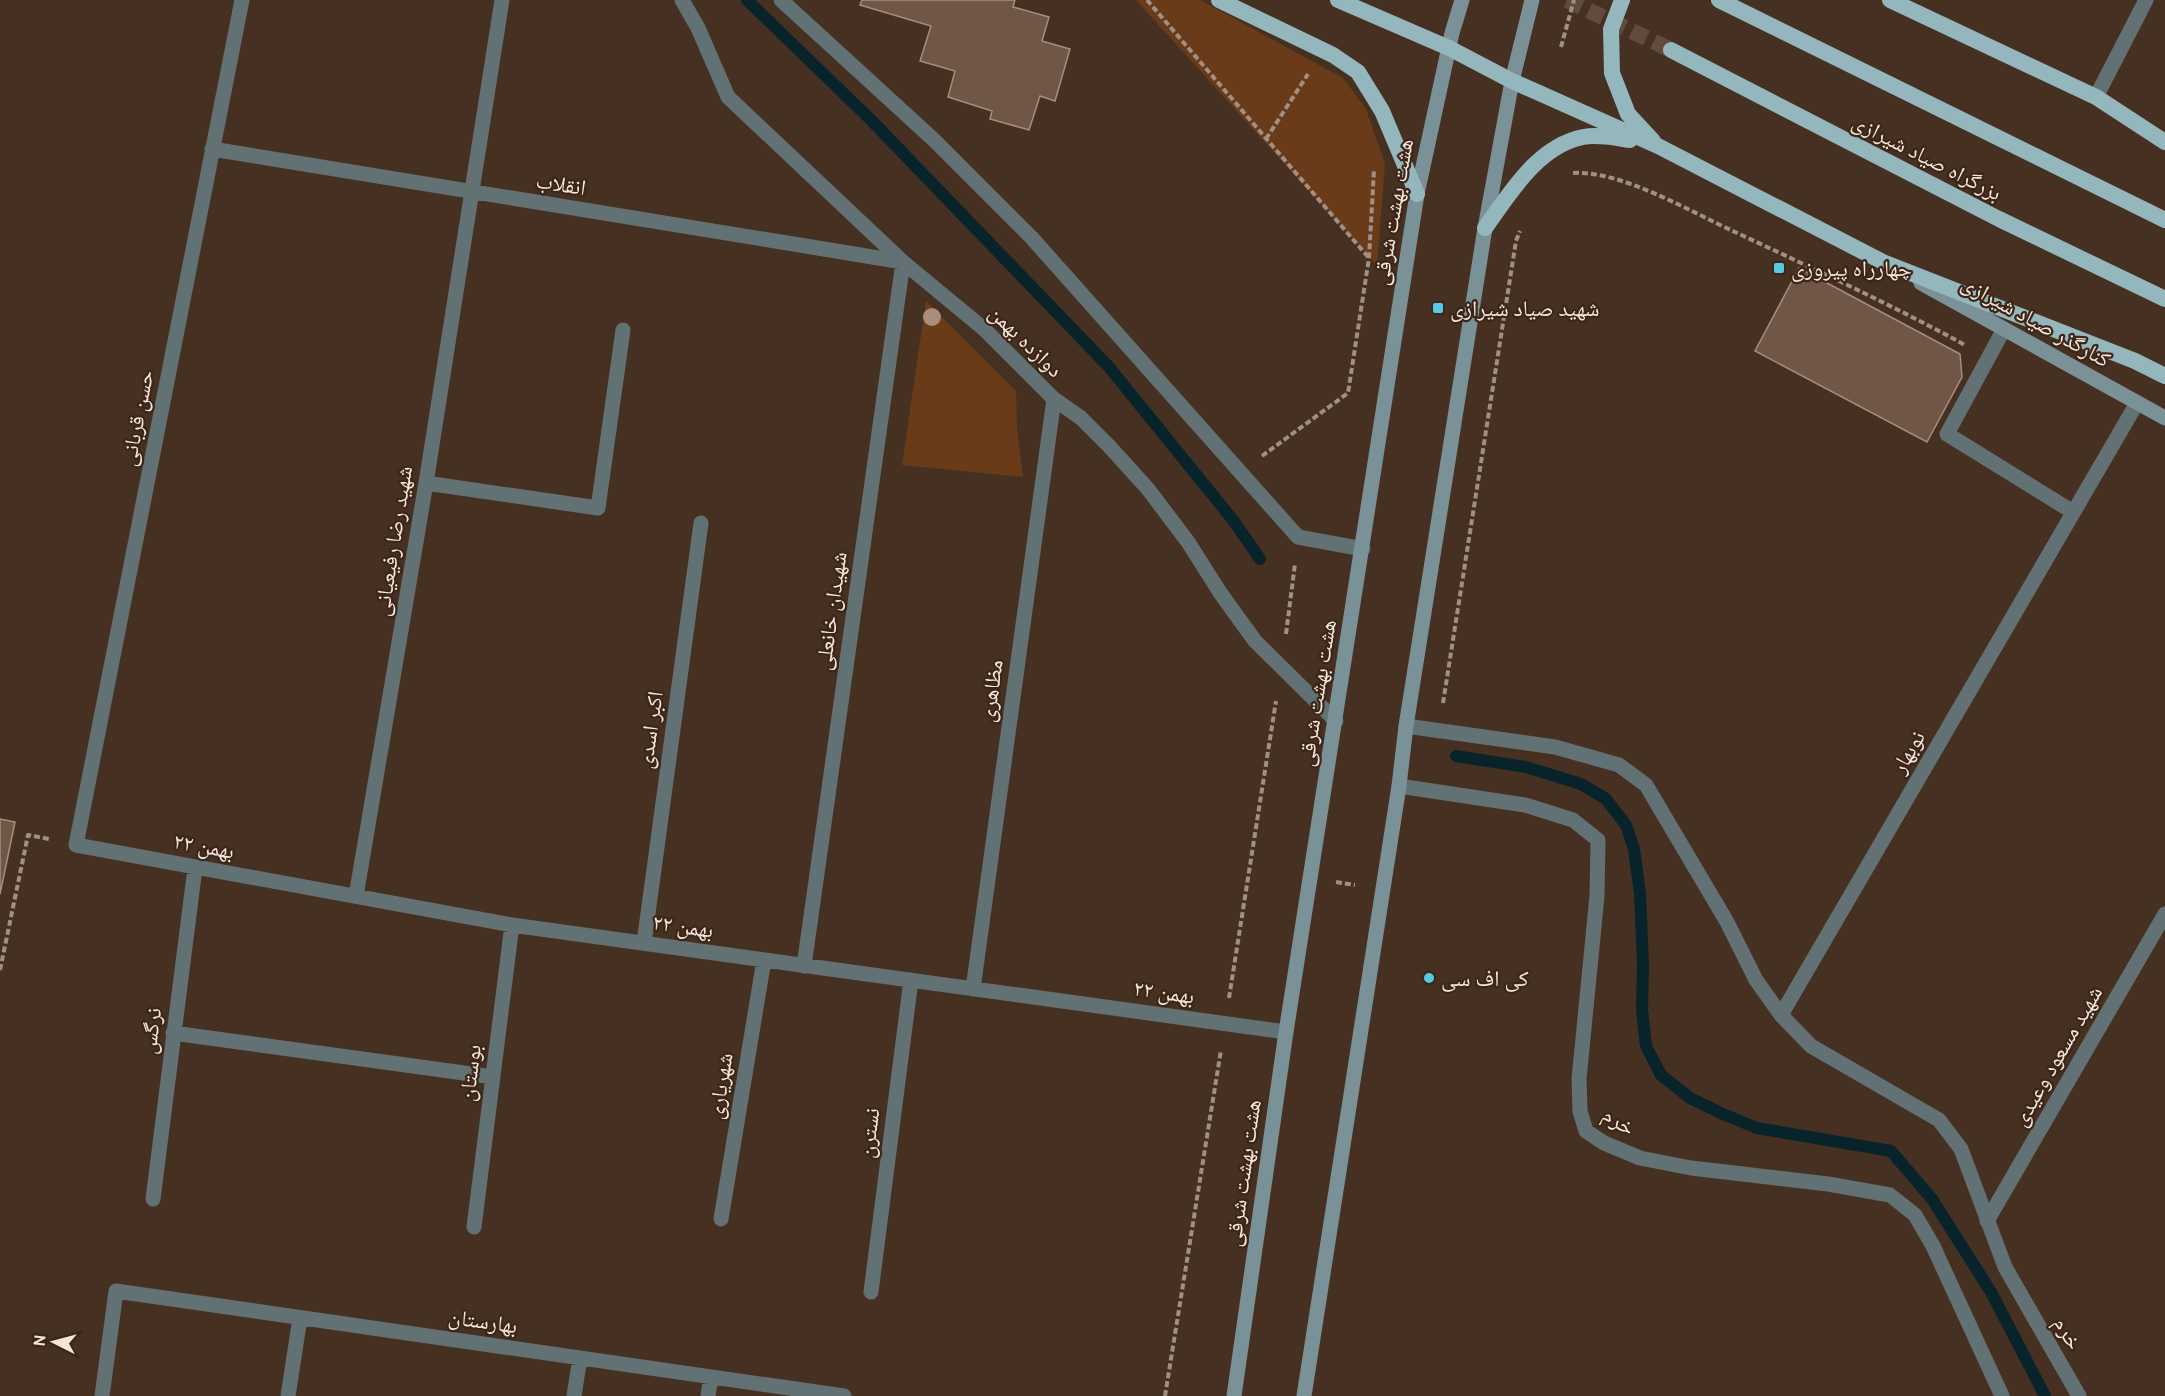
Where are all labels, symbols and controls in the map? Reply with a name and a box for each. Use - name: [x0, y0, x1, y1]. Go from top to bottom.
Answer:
- street label: بزرگراه صیاد شیرازی: [1848, 108, 2006, 206]
- street label: هشت بهشت شرقی: [1367, 137, 1419, 287]
- street label: انقلاب: [534, 167, 588, 201]
- place label: چهارراه پیروزی: [1791, 255, 1912, 282]
- marker: چهارراه پیروزی: [1772, 261, 1786, 275]
- street label: کنارگذر صیاد شیرازی: [1957, 269, 2115, 373]
- place label: شهید صیاد شیرازی: [1450, 295, 1600, 322]
- street label: دوازده بهمن: [983, 299, 1069, 383]
- marker: شهید صیاد شیرازی: [1431, 301, 1445, 315]
- street label: حسن قربانی: [114, 368, 160, 468]
- street label: شهید رضا رفیعیانی: [368, 464, 418, 618]
- street label: شهیدان خانعلی: [809, 550, 853, 672]
- street label: هشت بهشت شرقی: [1292, 618, 1342, 768]
- street label: مظاهری: [973, 658, 1009, 724]
- street label: اکبر اسدی: [631, 689, 669, 771]
- street label: نوبهار: [1885, 726, 1931, 779]
- street label: ۲۲ بهمن: [172, 827, 236, 865]
- street label: ۲۲ بهمن: [651, 908, 715, 944]
- place label: کی اف سی: [1441, 965, 1529, 992]
- marker: کی اف سی: [1422, 971, 1436, 985]
- street label: ۲۲ بهمن: [1132, 974, 1196, 1010]
- street label: شهید مسعود وعیدی: [2006, 981, 2108, 1131]
- street label: نرگس: [135, 1006, 167, 1056]
- street label: بوستان: [453, 1043, 487, 1103]
- street label: شهریاری: [701, 1051, 739, 1121]
- street label: هشت بهشت شرقی: [1219, 1098, 1267, 1248]
- street label: خرم: [1597, 1101, 1640, 1142]
- street label: نسترن: [853, 1106, 885, 1160]
- street label: بهارستان: [447, 1303, 519, 1339]
- north arrow: [24, 1312, 84, 1372]
- street label: خرم: [2047, 1312, 2088, 1355]
- text: N: [30, 1334, 50, 1347]

